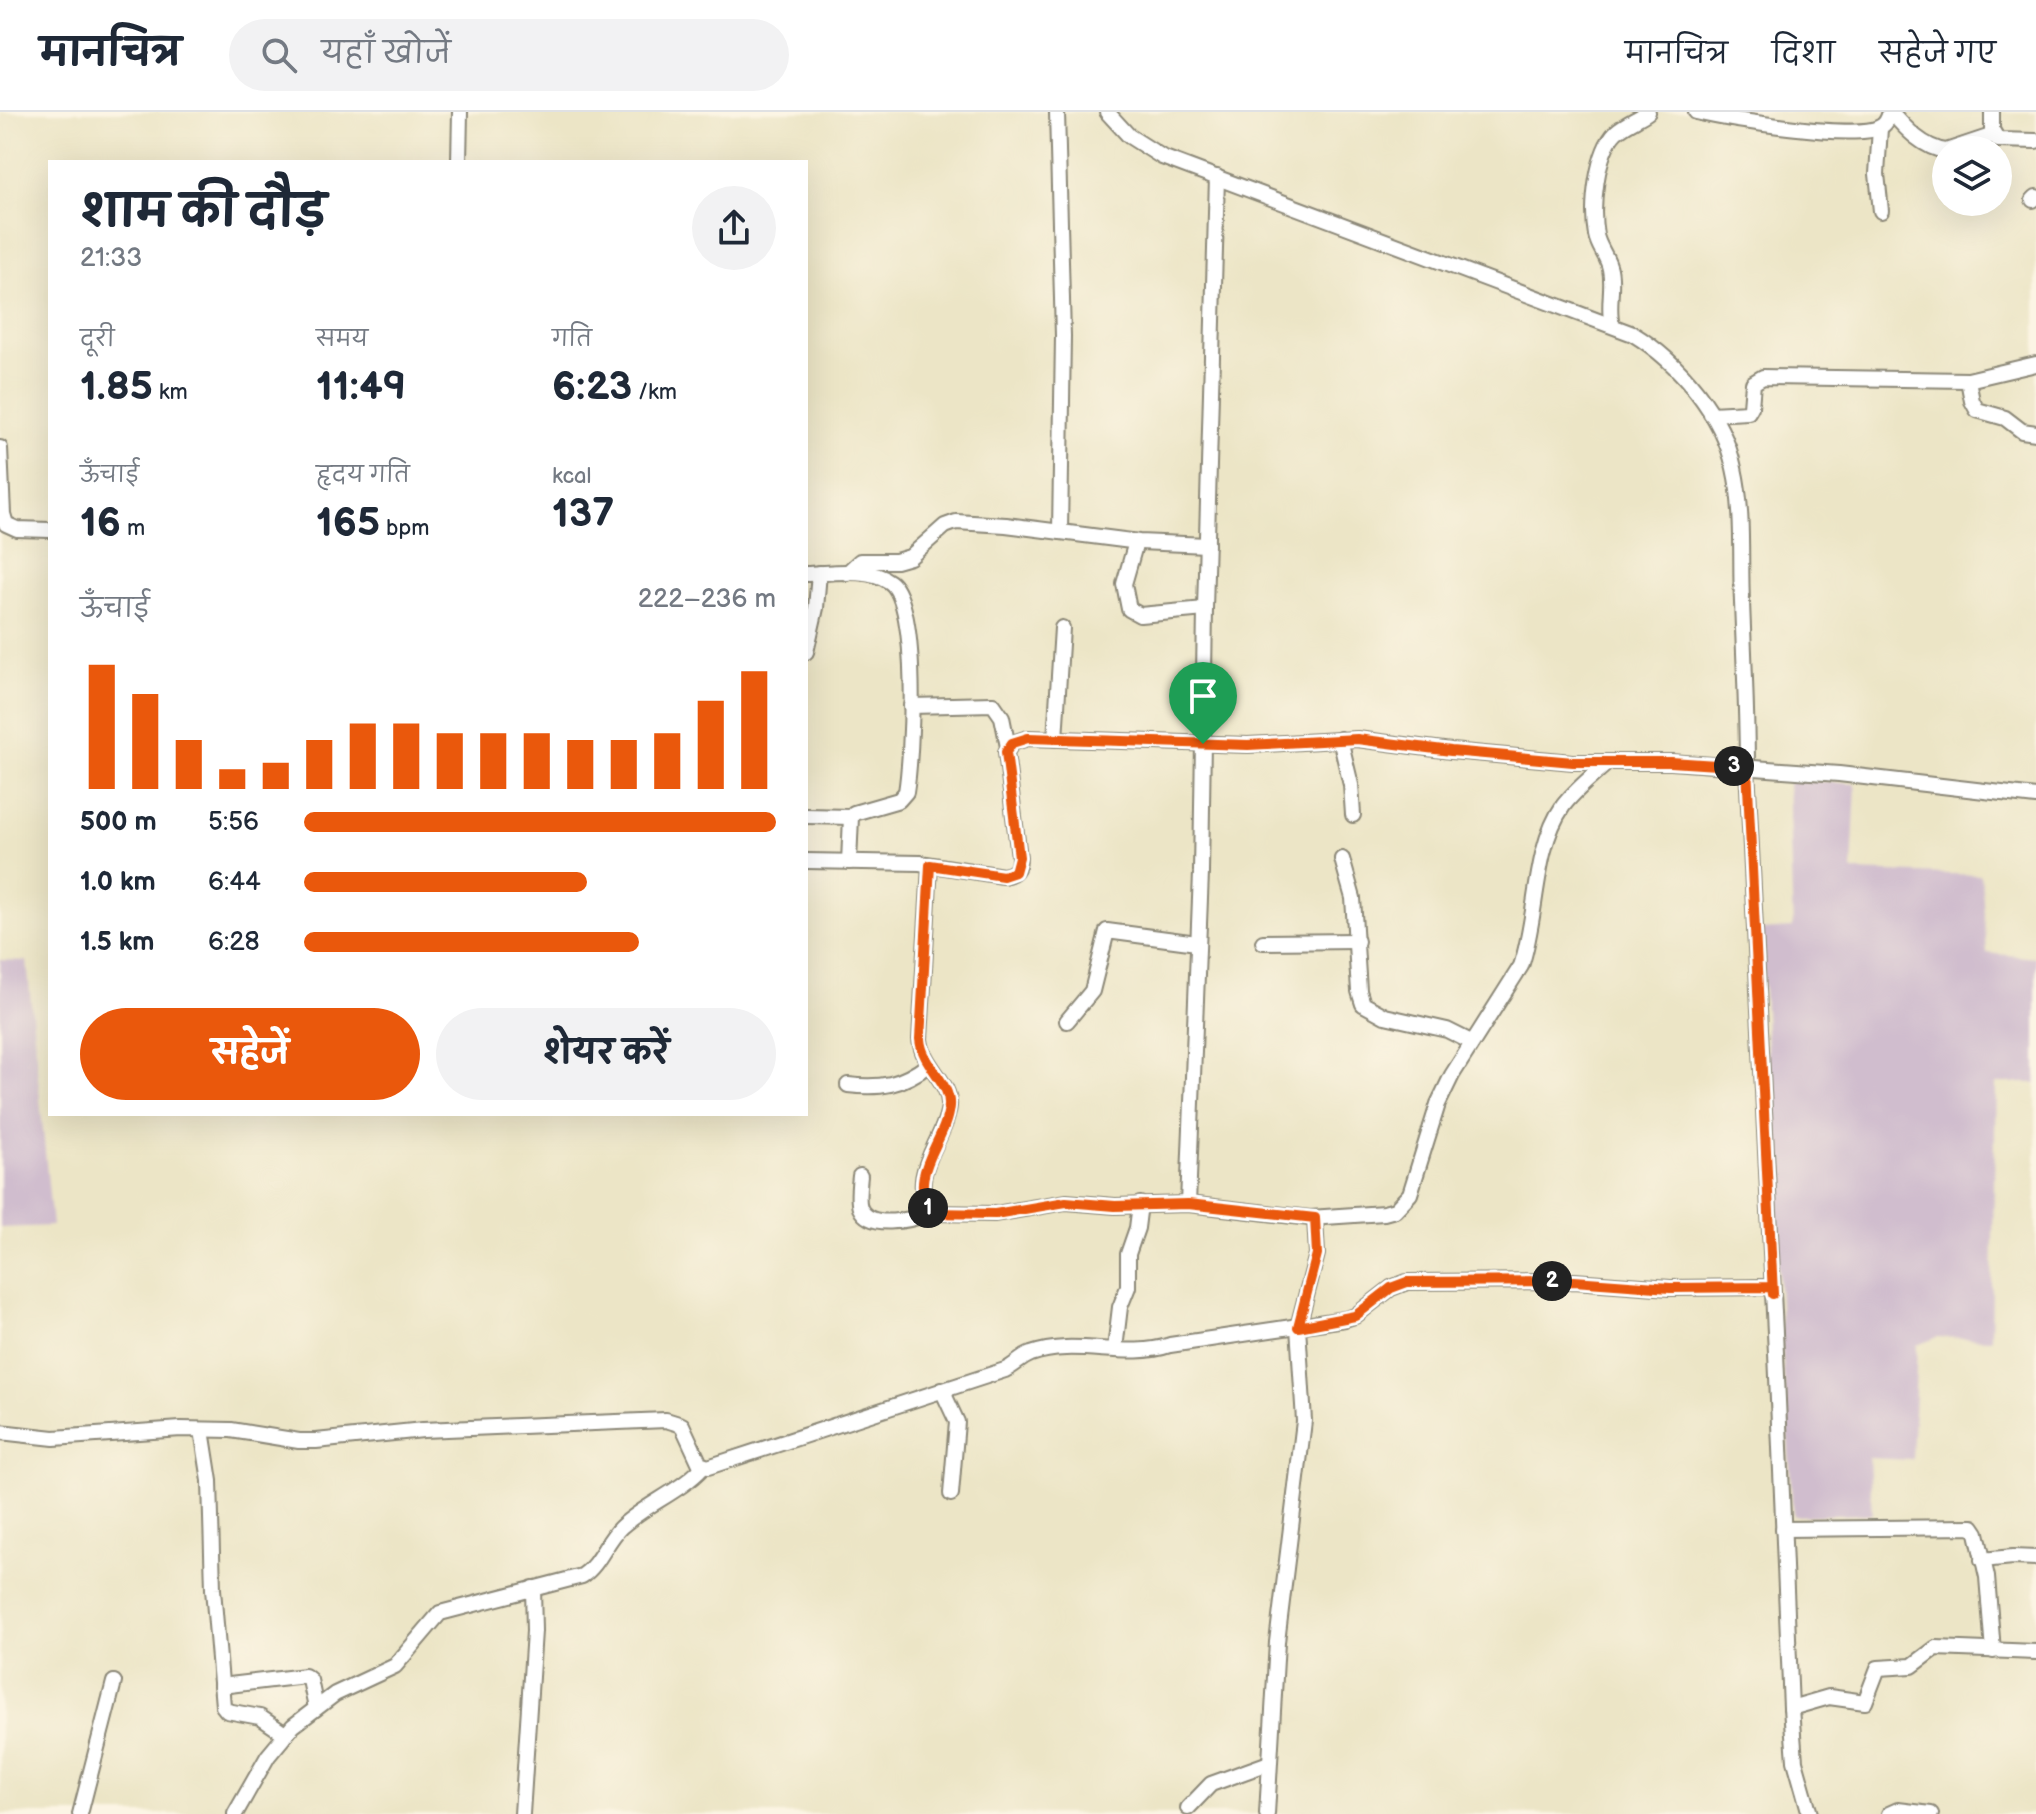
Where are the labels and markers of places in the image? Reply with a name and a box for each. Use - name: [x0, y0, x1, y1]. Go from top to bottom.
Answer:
- pin: [1169, 662, 1237, 744]
- pin: 3: [1714, 746, 1754, 786]
- pin: 1: [908, 1188, 948, 1228]
- pin: 2: [1532, 1261, 1572, 1301]

